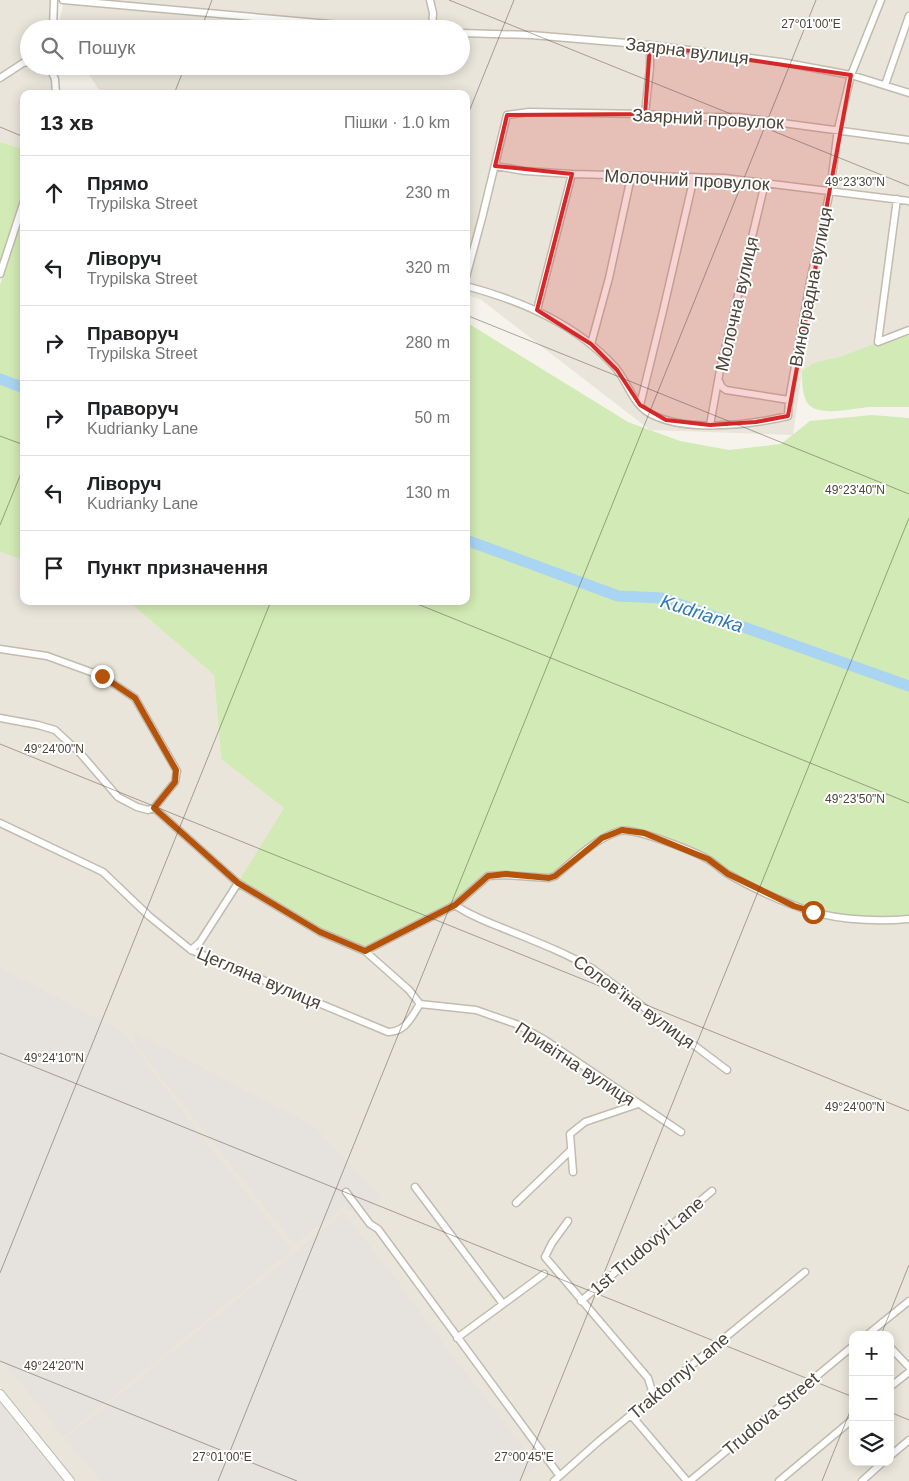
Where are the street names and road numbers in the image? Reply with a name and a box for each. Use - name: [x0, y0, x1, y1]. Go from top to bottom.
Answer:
- street label: Заярна вулиця: [624, 34, 750, 68]
- street label: Заярний провулок: [632, 105, 784, 133]
- street label: Молочний провулок: [604, 166, 770, 194]
- street label: Виноградна вулиця: [786, 205, 836, 369]
- street label: Молочна вулиця: [712, 235, 762, 373]
- street label: Цегляна вулиця: [194, 943, 324, 1013]
- street label: Соловʼїна вулиця: [569, 951, 699, 1053]
- street label: Привітна вулиця: [512, 1018, 638, 1110]
- street label: 1st Trudovyi Lane: [586, 1193, 708, 1299]
- street label: Traktornyi Lane: [625, 1328, 733, 1424]
- street label: Trudova Street: [719, 1368, 823, 1460]

